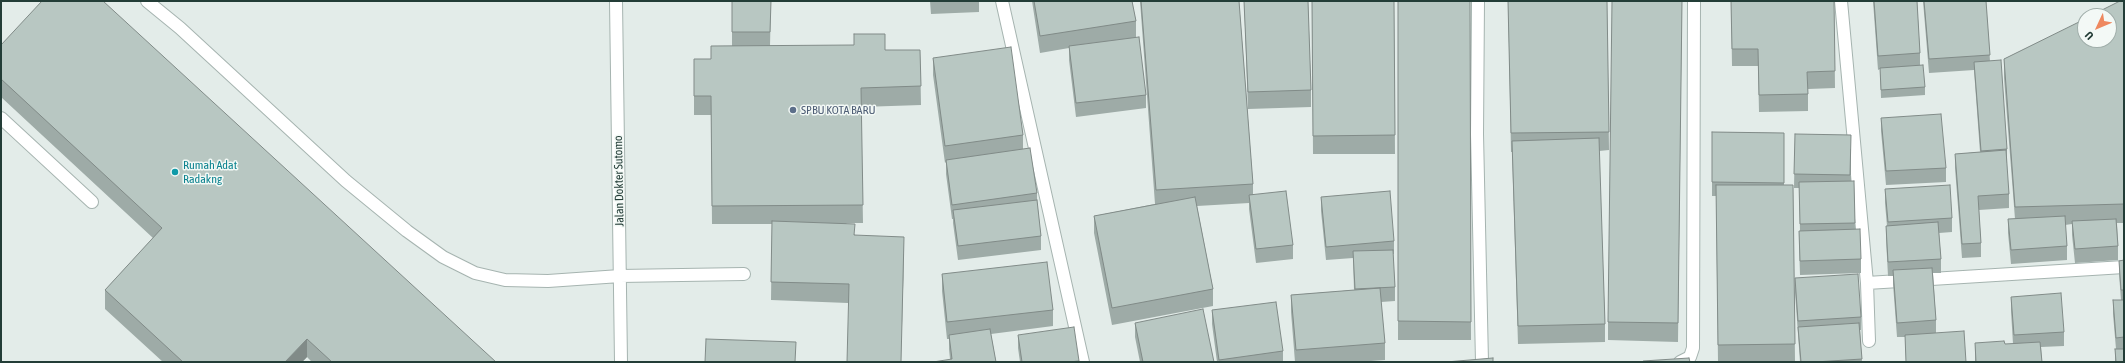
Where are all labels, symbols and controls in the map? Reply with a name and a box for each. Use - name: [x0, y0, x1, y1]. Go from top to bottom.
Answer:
- north arrow: [2077, 8, 2117, 48]
- text: U: [2083, 29, 2096, 42]
- place label: SPBU KOTA BARU: [801, 103, 876, 117]
- marker: SPBU KOTA BARU: [788, 105, 798, 115]
- street label: Jalan Dokter Sutomo: [611, 135, 627, 227]
- place label: Rumah Adat Radakng: [183, 158, 237, 186]
- marker: Rumah Adat Radakng: [170, 167, 180, 177]

